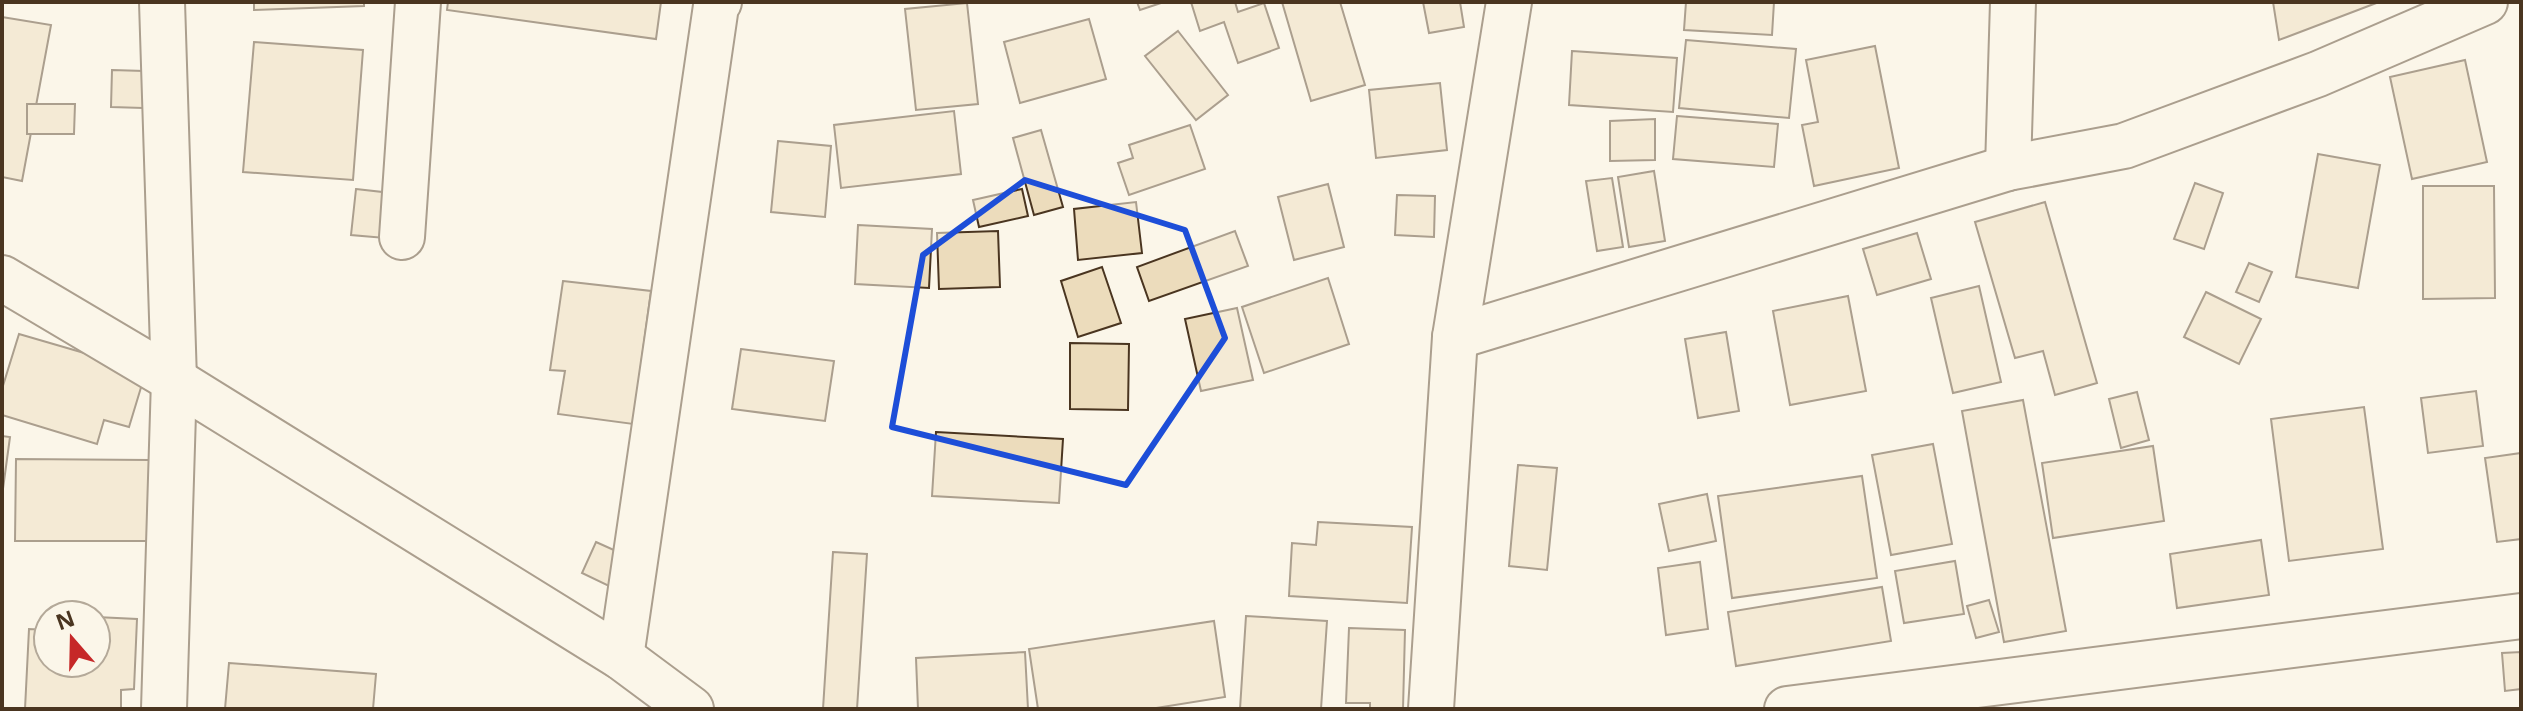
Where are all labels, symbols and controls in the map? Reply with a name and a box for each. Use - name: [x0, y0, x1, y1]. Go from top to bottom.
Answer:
- north arrow: [32, 599, 112, 679]
- text: N: [51, 602, 78, 636]

